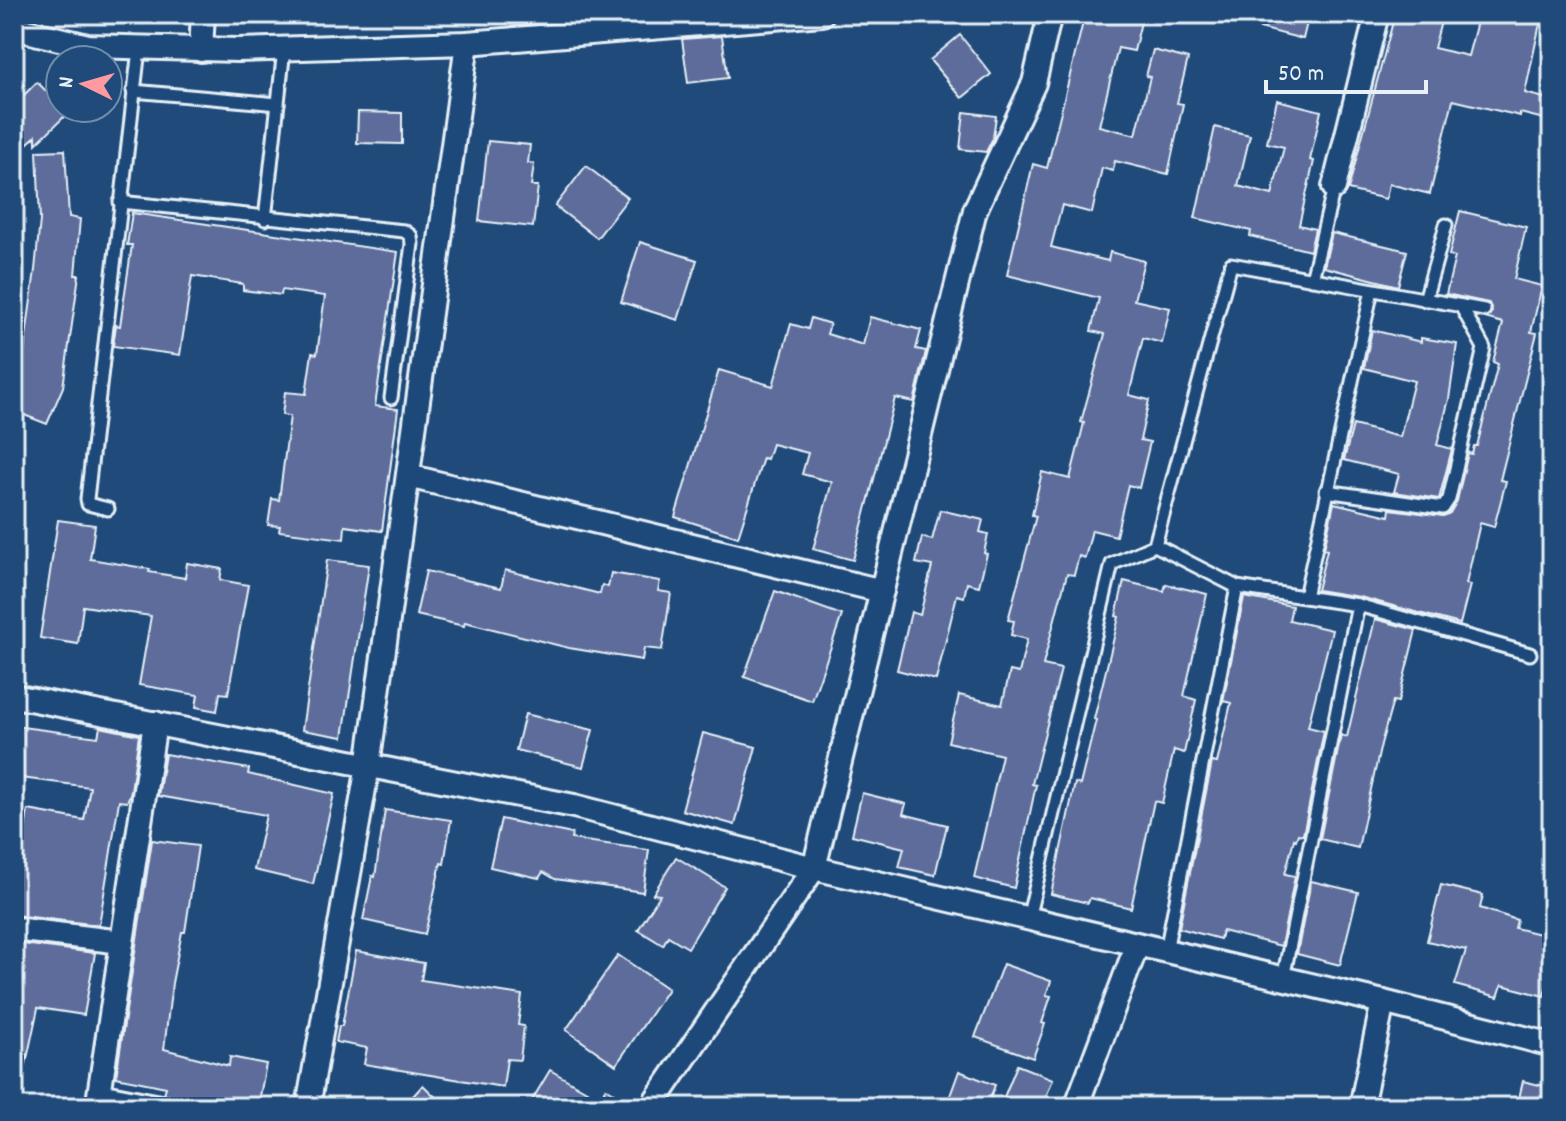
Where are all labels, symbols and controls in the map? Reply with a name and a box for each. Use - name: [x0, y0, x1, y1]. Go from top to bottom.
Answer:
- north arrow: [44, 44, 124, 124]
- scale bar: [1266, 44, 1426, 94]
- text: 50 m: [1278, 58, 1324, 92]
- text: N: [52, 76, 83, 89]

